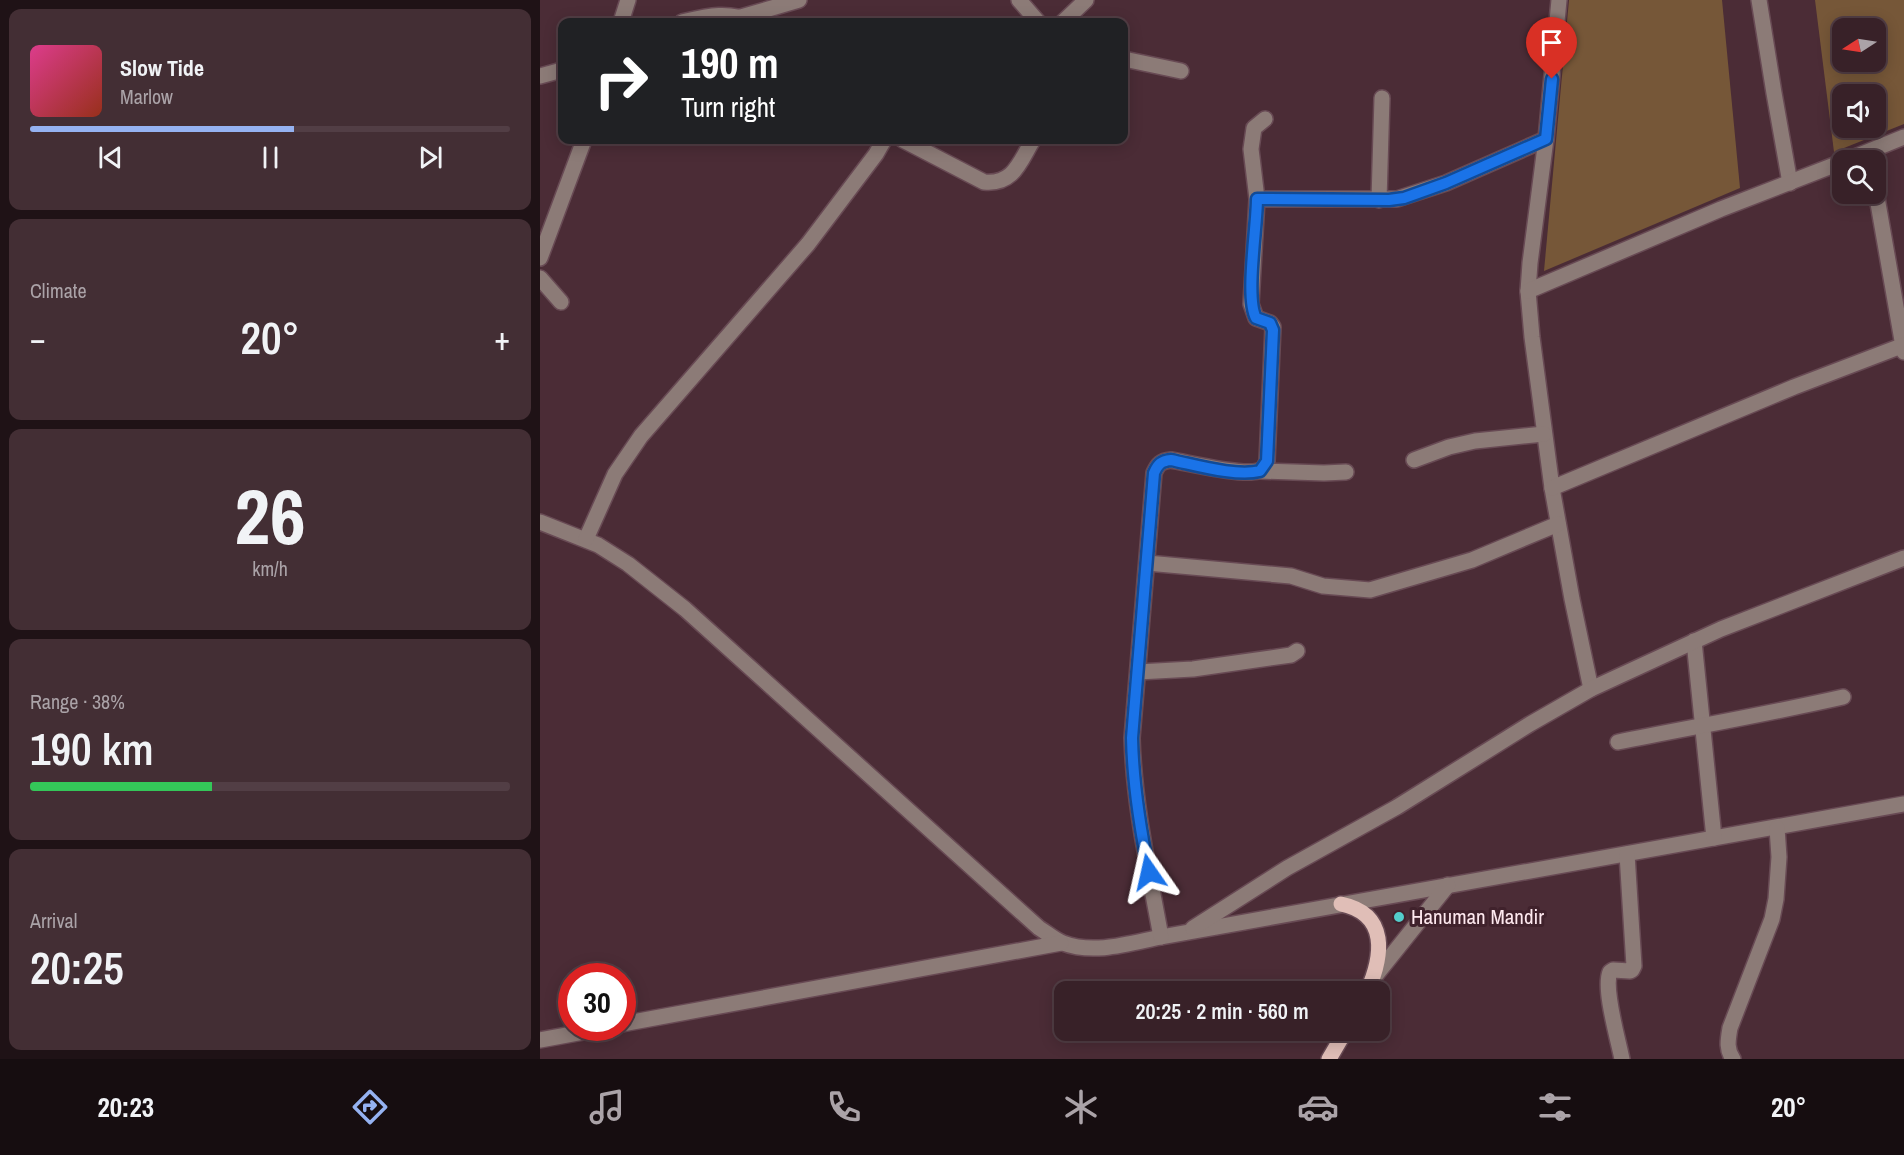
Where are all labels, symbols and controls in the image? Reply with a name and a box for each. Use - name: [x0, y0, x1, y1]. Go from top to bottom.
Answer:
- pin: [1526, 17, 1577, 79]
- north arrow: [1832, 18, 1886, 72]
- map controls: [1832, 18, 1886, 204]
- icon: arrive: [1535, 26, 1568, 59]
- text: 190 m: [681, 35, 779, 91]
- icon: right: [582, 42, 660, 120]
- text: Slow Tide: [120, 53, 204, 83]
- text: Marlow: [120, 83, 173, 110]
- button: sound: [1832, 84, 1886, 138]
- text: Turn right: [681, 89, 775, 125]
- icon: previous: [94, 141, 127, 174]
- icon: pause: [254, 141, 287, 174]
- icon: next: [414, 141, 447, 174]
- button: search: [1832, 150, 1886, 204]
- text: Climate: [30, 277, 87, 304]
- text: 20°: [240, 307, 300, 368]
- text: −: [30, 316, 46, 360]
- text: +: [494, 316, 510, 360]
- text: 26: [234, 463, 306, 568]
- text: km/h: [252, 555, 288, 582]
- text: Range · 38%: [30, 688, 125, 715]
- text: 190 km: [30, 718, 154, 779]
- position arrow: [1117, 840, 1181, 904]
- place label: Hanuman Mandir: [1411, 902, 1544, 931]
- text: Arrival: [30, 907, 77, 934]
- marker: Hanuman Mandir: [1392, 910, 1406, 924]
- text: 20:25: [30, 937, 124, 998]
- speed limit sign: 30: [558, 963, 636, 1041]
- text: 20:25 · 2 min · 560 m: [1135, 996, 1309, 1026]
- icon: directions: [349, 1086, 391, 1128]
- icon: music: [586, 1086, 628, 1128]
- icon: phone: [823, 1086, 865, 1128]
- icon: climate: [1060, 1086, 1102, 1128]
- icon: car: [1297, 1086, 1339, 1128]
- icon: filters: [1534, 1086, 1576, 1128]
- text: 20:23: [97, 1089, 154, 1125]
- text: 20°: [1771, 1089, 1806, 1125]

